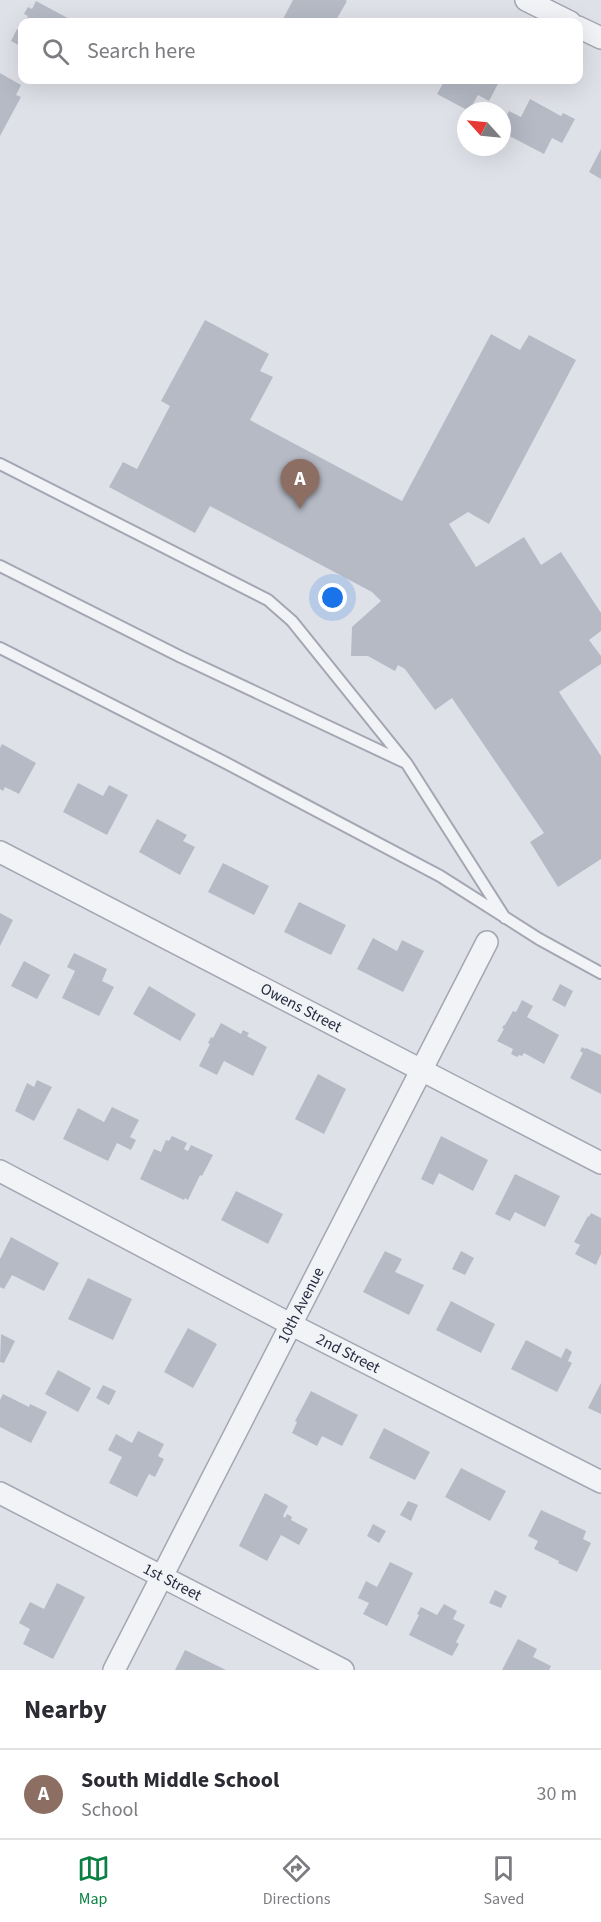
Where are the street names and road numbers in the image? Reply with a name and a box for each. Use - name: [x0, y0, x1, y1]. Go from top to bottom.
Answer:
- street label: Owens Street: [257, 978, 346, 1038]
- street label: 10th Avenue: [272, 1263, 330, 1347]
- street label: 2nd Street: [312, 1328, 384, 1379]
- street label: 1st Street: [139, 1558, 206, 1606]

